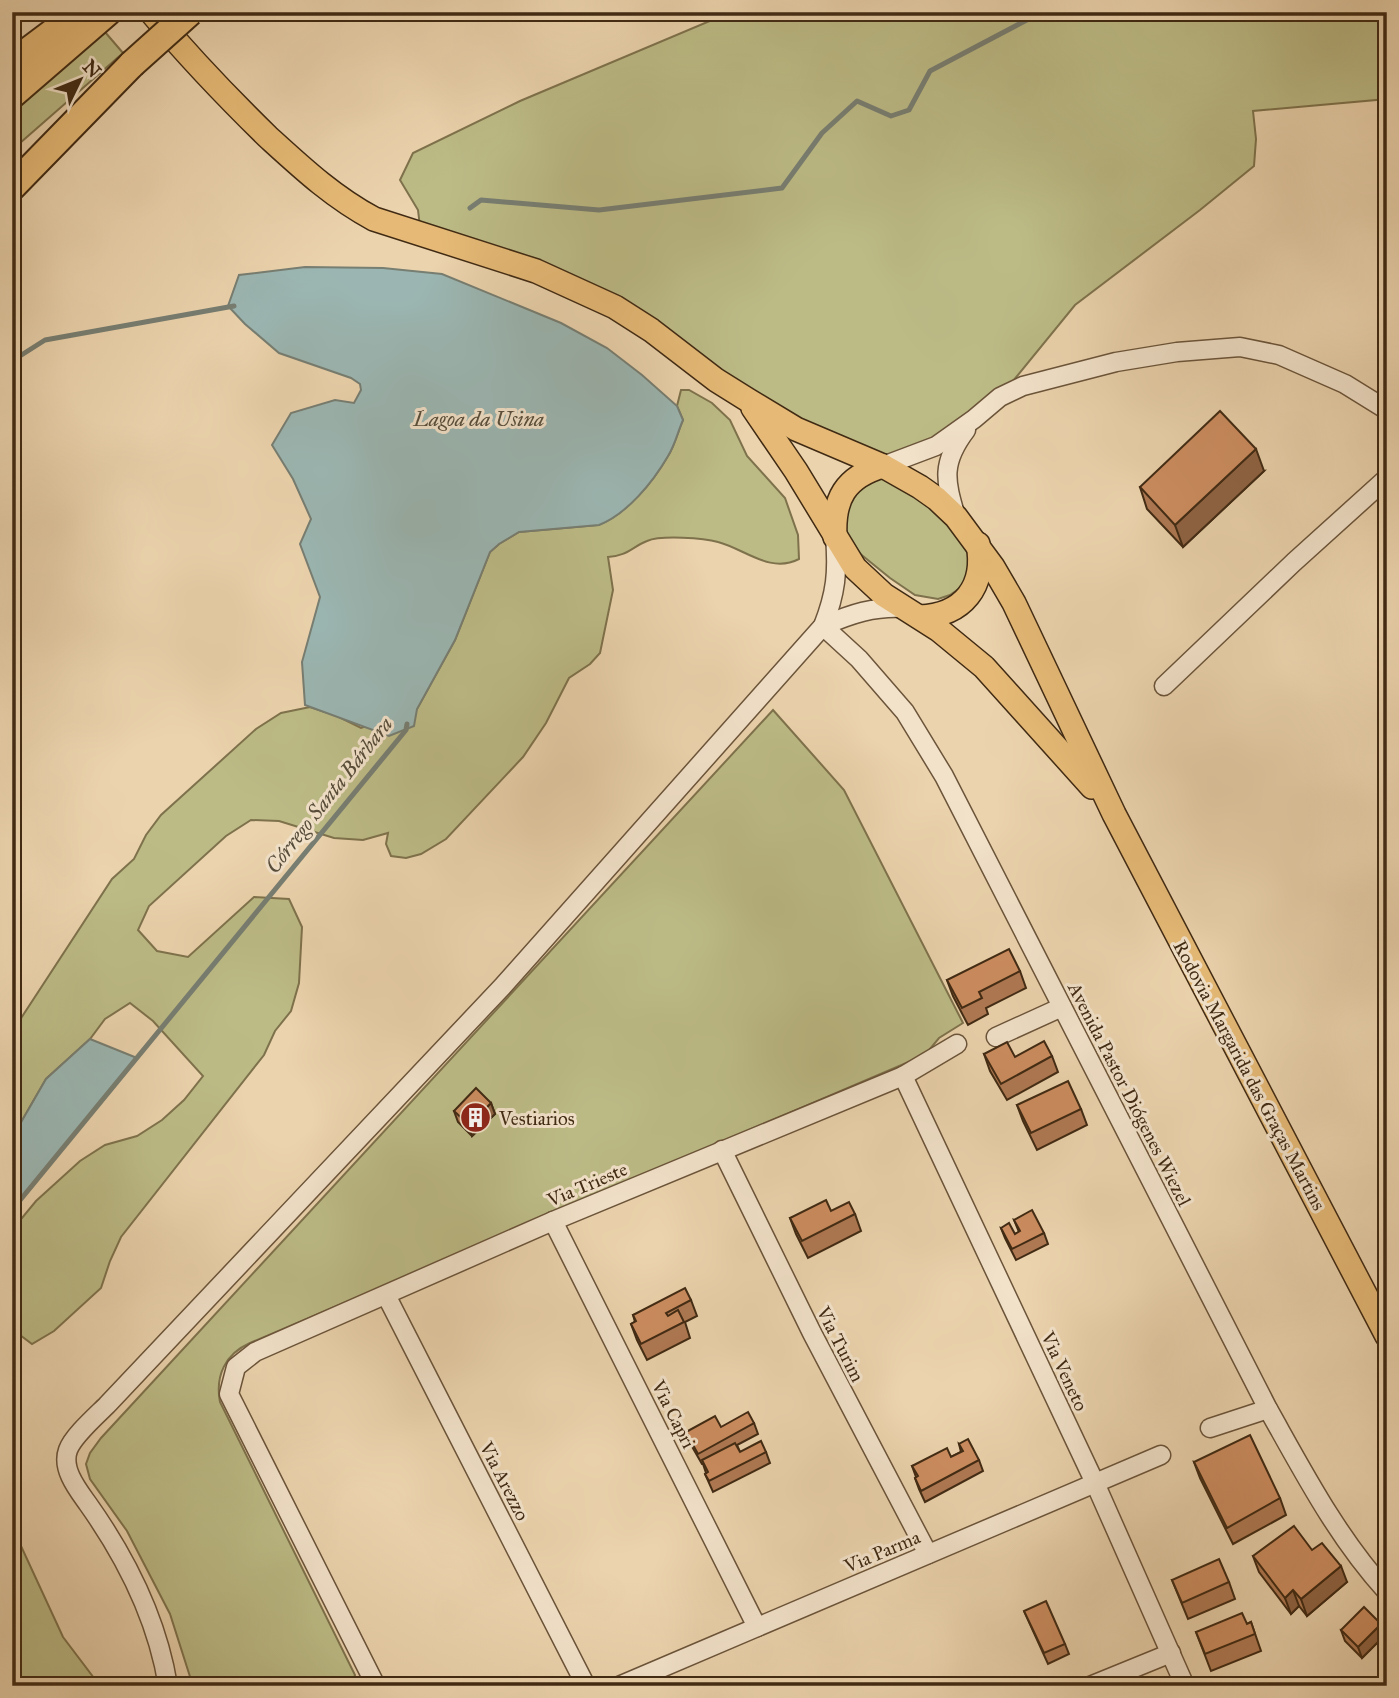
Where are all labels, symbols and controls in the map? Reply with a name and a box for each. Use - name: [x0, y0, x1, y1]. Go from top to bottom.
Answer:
- north arrow: [46, 46, 116, 116]
- text: N: [78, 55, 106, 82]
- water label: Lagoa da Usina: [413, 406, 544, 432]
- water label: Córrego Santa Bárbara: [260, 712, 398, 878]
- street label: Rodovia Margarida das Graças Martins: [1167, 936, 1331, 1215]
- street label: Avenida Pastor Diógenes Wiezel: [1062, 978, 1196, 1211]
- building icon: Vestiarios: [459, 1101, 493, 1135]
- place label: Vestiarios: [498, 1107, 575, 1130]
- street label: Via Trieste: [543, 1157, 631, 1212]
- street label: Via Turim: [811, 1302, 869, 1386]
- street label: Via Veneto: [1036, 1327, 1093, 1415]
- street label: Via Capri: [646, 1375, 700, 1452]
- street label: Via Arezzo: [474, 1437, 534, 1525]
- street label: Via Parma: [840, 1525, 925, 1578]

